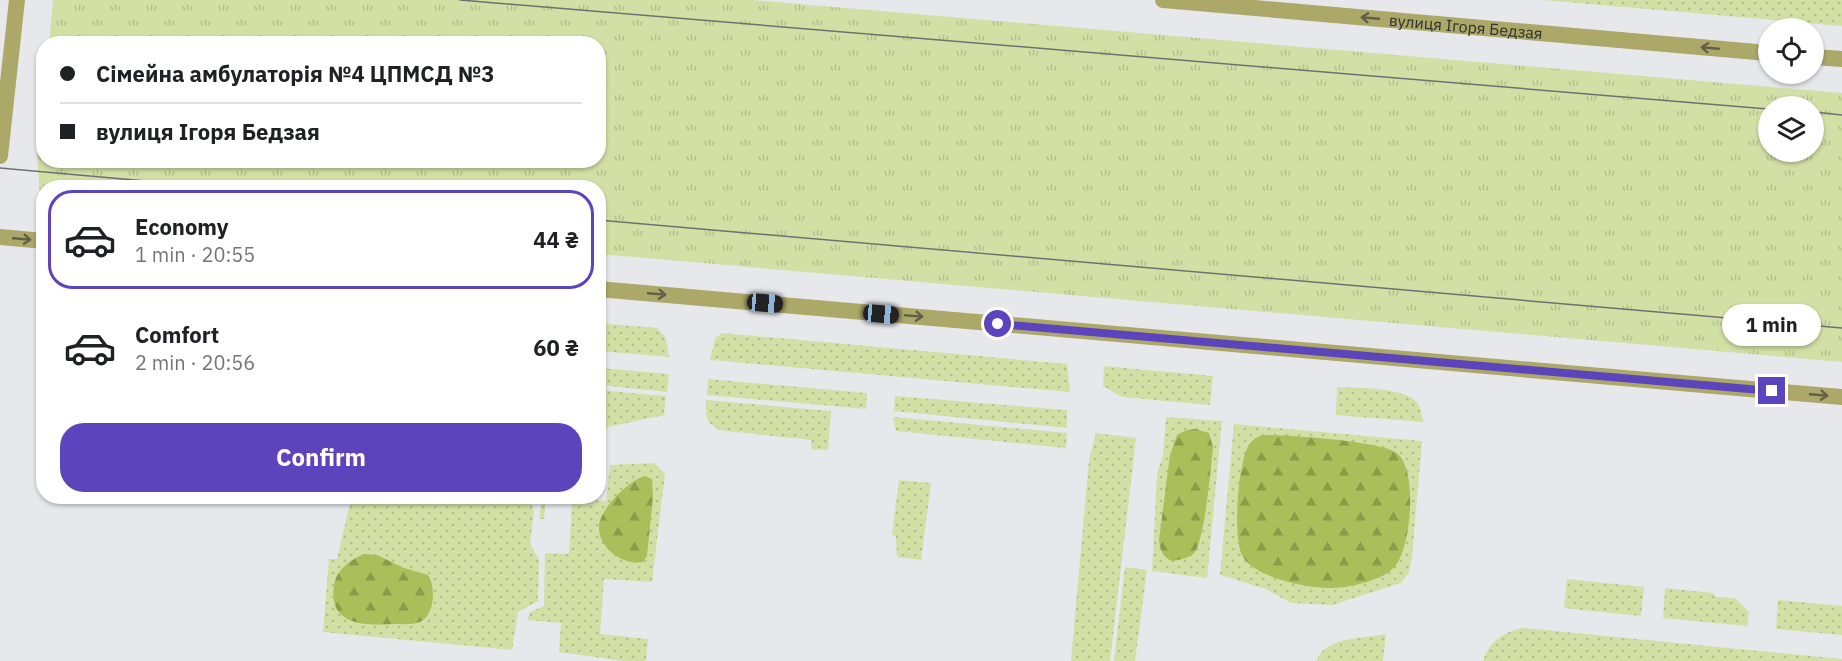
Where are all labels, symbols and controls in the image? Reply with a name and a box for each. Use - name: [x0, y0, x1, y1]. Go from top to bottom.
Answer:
- street label: вулиця Ігоря Бедзая: [1388, 10, 1544, 43]
- one-way arrow: [1360, 12, 1380, 23]
- map controls: [1758, 18, 1824, 162]
- button: locate: [1758, 18, 1824, 84]
- one-way arrow: [1701, 42, 1721, 53]
- text: Сімейна амбулаторія №4 ЦПМСД №3: [96, 59, 494, 88]
- button: layers: [1758, 96, 1824, 162]
- text: вулиця Ігоря Бедзая: [96, 117, 320, 146]
- text: Economy: [135, 212, 229, 241]
- icon: car: [63, 213, 117, 267]
- text: 44 ₴: [533, 225, 579, 254]
- one-way arrow: [11, 234, 31, 245]
- text: 1 min · 20:55: [135, 241, 255, 268]
- one-way arrow: [646, 289, 666, 300]
- car: [746, 292, 784, 314]
- car: [862, 303, 900, 325]
- callout: 1 min: [1722, 304, 1822, 346]
- route start: [984, 310, 1011, 337]
- one-way arrow: [903, 311, 923, 322]
- text: 1 min: [1745, 311, 1798, 338]
- text: Comfort: [135, 320, 219, 349]
- icon: car: [63, 321, 117, 375]
- text: 60 ₴: [533, 333, 579, 362]
- text: 2 min · 20:56: [135, 349, 255, 376]
- route end: [1758, 377, 1785, 404]
- one-way arrow: [1809, 390, 1829, 401]
- button: Confirm: [60, 423, 582, 492]

